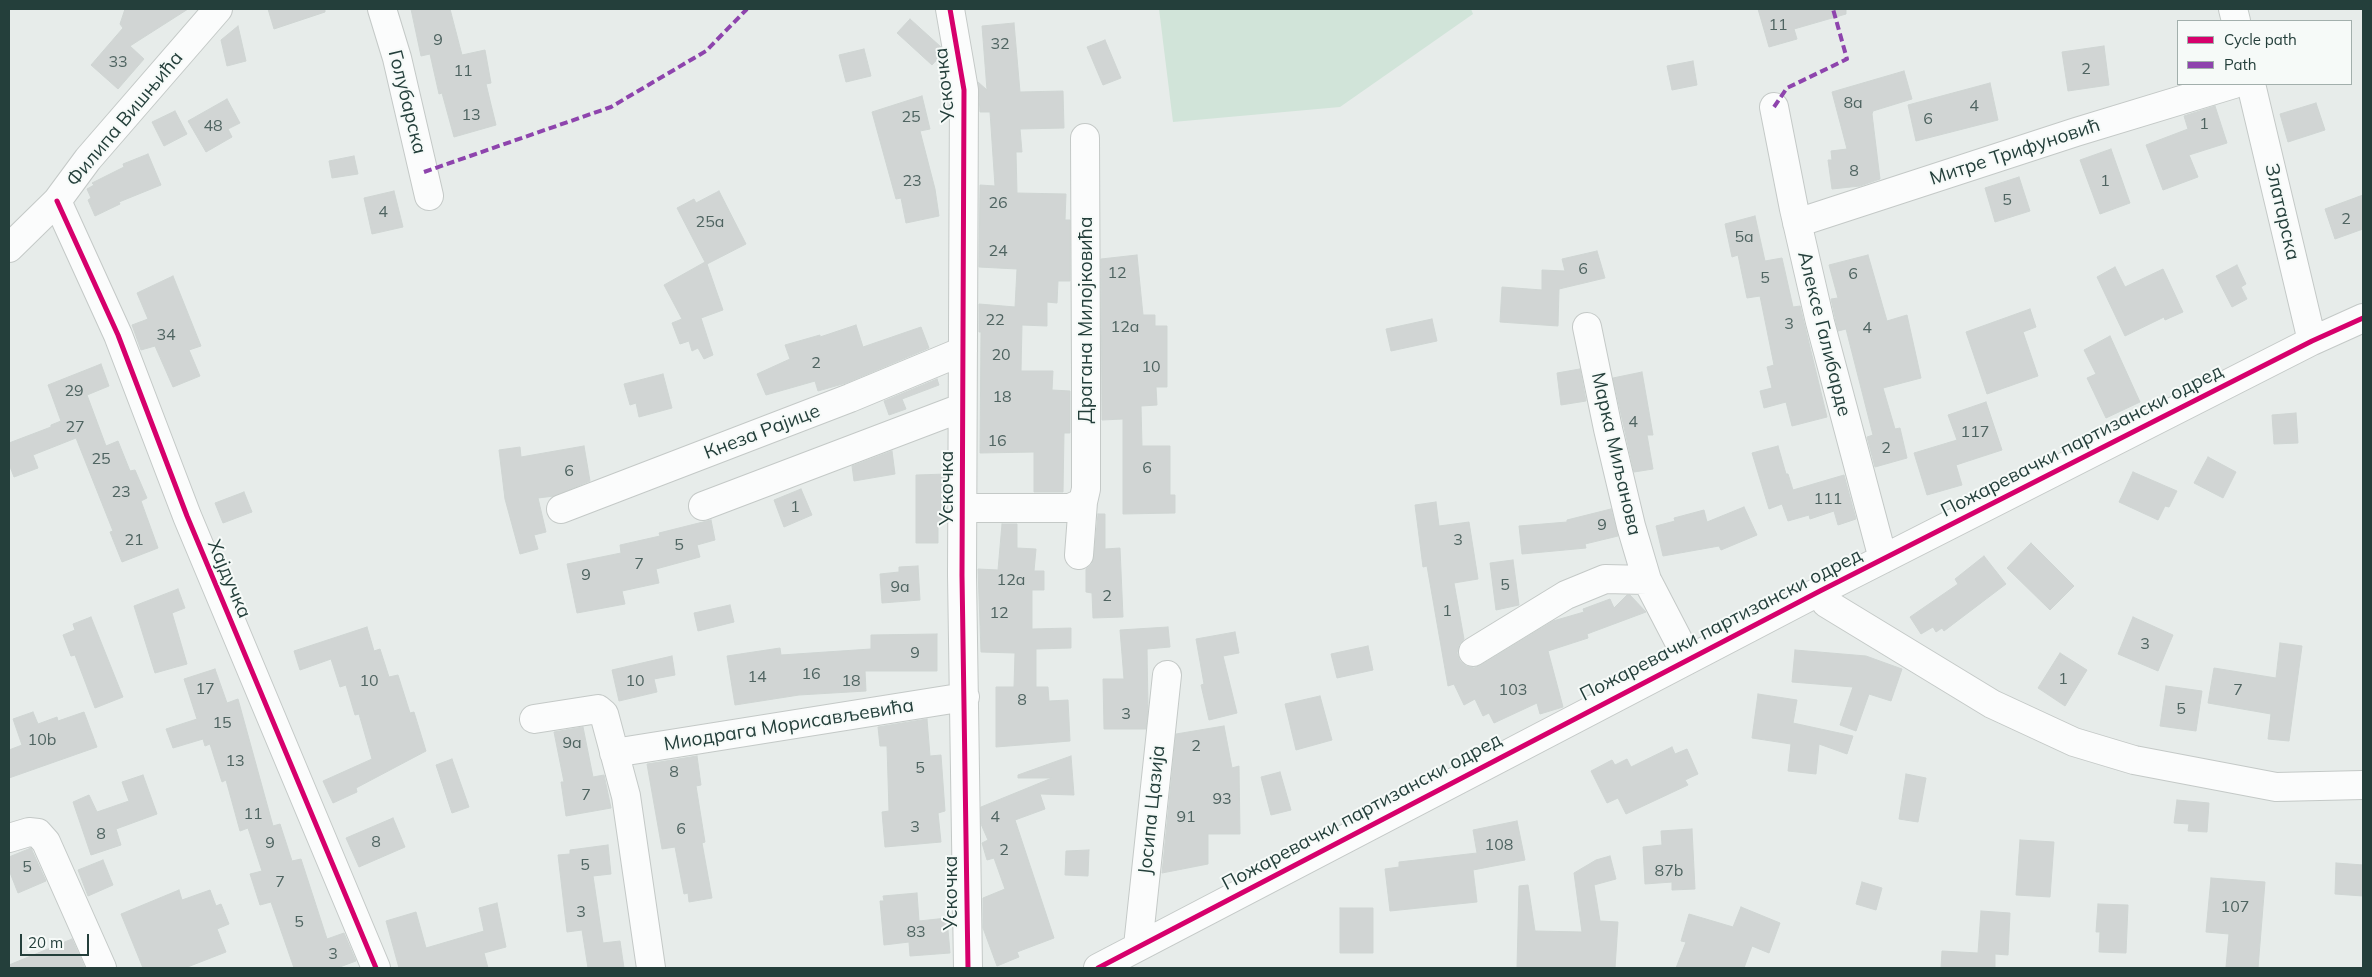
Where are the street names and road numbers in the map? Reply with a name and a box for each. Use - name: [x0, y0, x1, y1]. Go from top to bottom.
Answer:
- street label: Филипа Вишњића: [62, 47, 188, 191]
- street label: Ускочка: [930, 47, 960, 123]
- street label: Голубарска: [383, 48, 431, 156]
- street label: Митре Трифуновић: [1927, 114, 2103, 190]
- street label: Златарска: [2260, 162, 2304, 262]
- street label: Драгана Милојковића: [1075, 217, 1097, 423]
- street label: Алексе Галибарде: [1792, 249, 1856, 419]
- street label: Пожаревачки партизански одред: [1937, 360, 2227, 522]
- street label: Марка Миљанова: [1586, 370, 1646, 538]
- street label: Кнеза Рајице: [701, 399, 823, 465]
- street label: Ускочка: [936, 451, 958, 525]
- street label: Хајдучка: [202, 536, 256, 622]
- street label: Пожаревачки партизански одред: [1576, 544, 1866, 706]
- street label: Миодрага Морисављевића: [662, 694, 916, 756]
- street label: Пожаревачки партизански одред: [1218, 728, 1506, 896]
- street label: Јосипа Цазија: [1134, 744, 1170, 876]
- street label: Ускочка: [940, 856, 962, 930]

